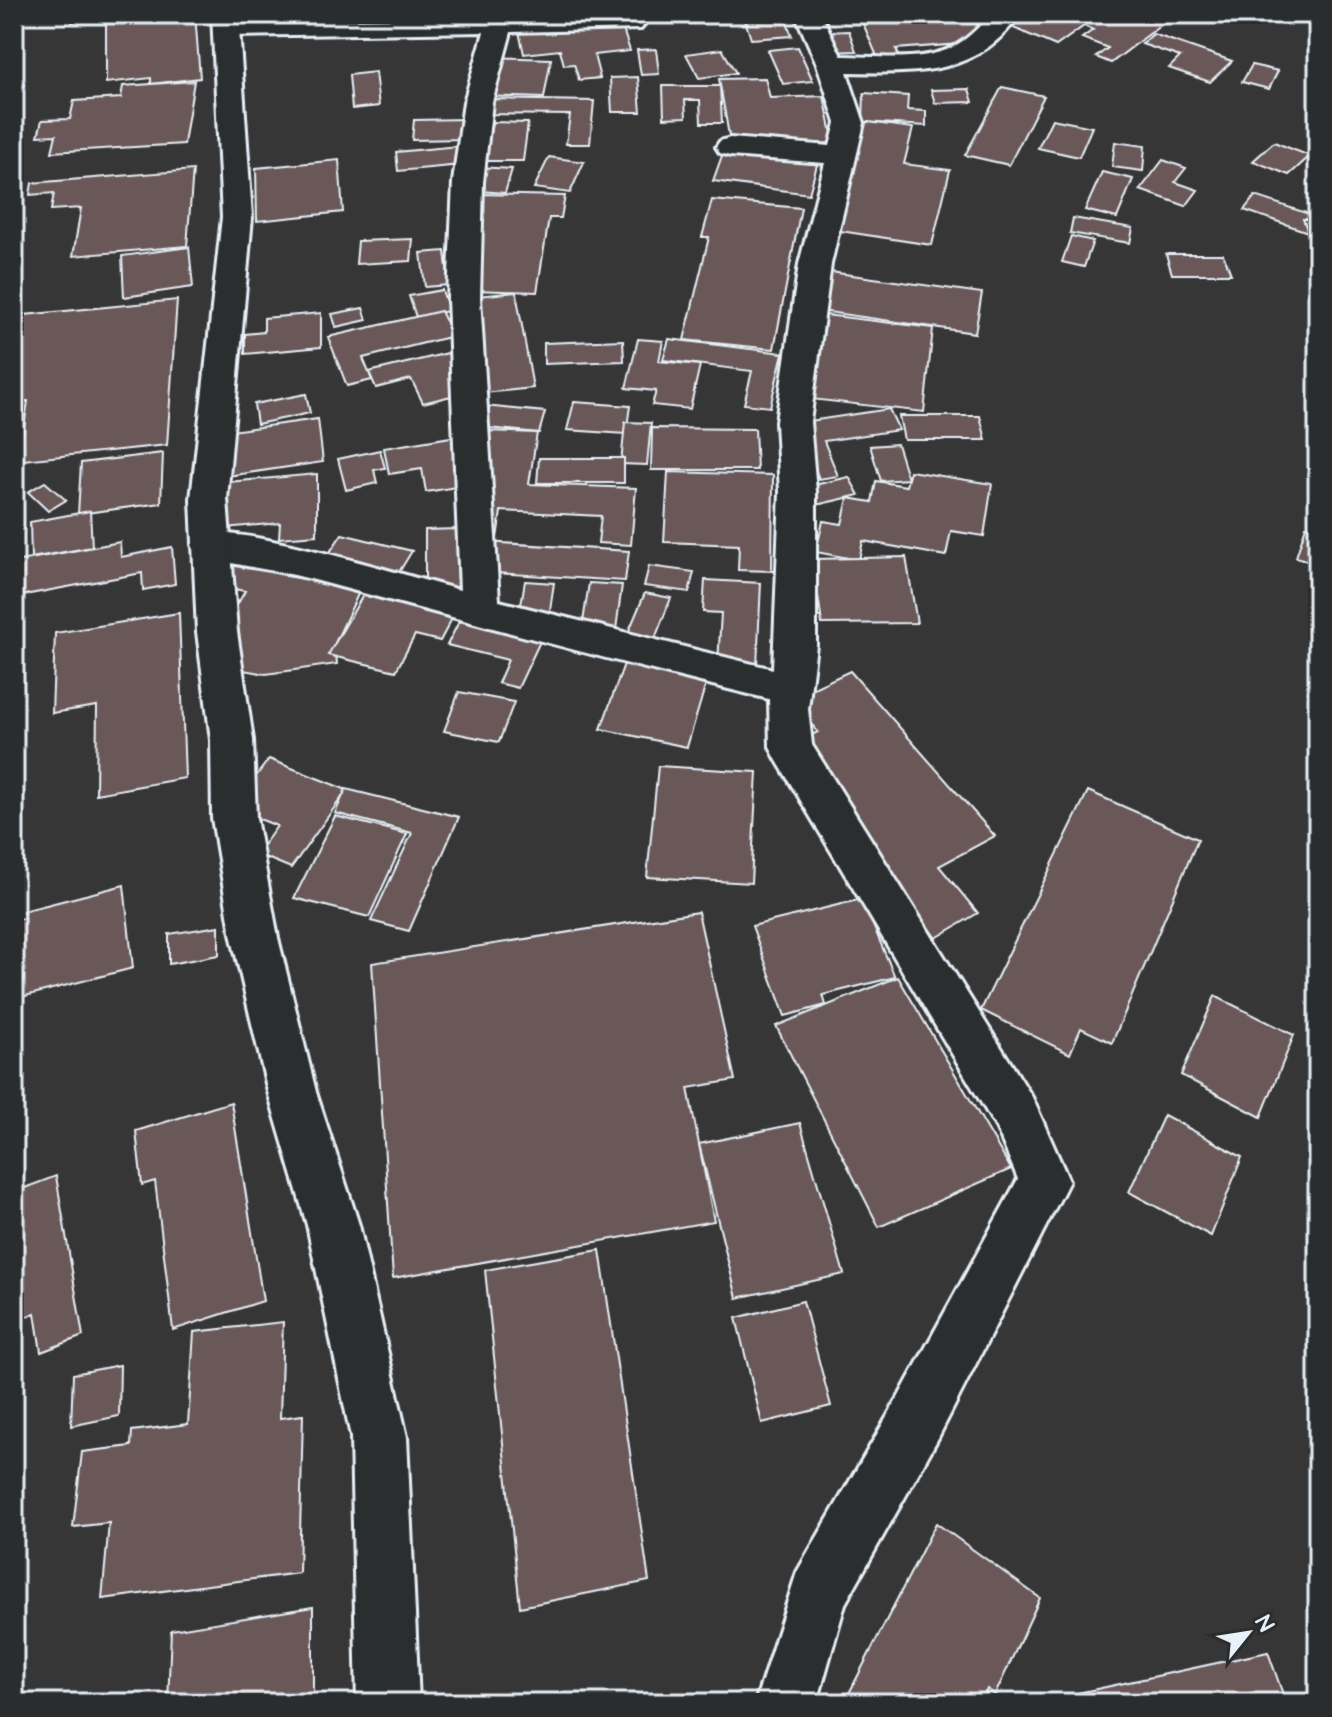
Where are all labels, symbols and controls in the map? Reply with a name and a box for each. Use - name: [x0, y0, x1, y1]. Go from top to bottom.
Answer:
- north arrow: [1208, 1593, 1288, 1673]
- text: N: [1247, 1610, 1281, 1638]

